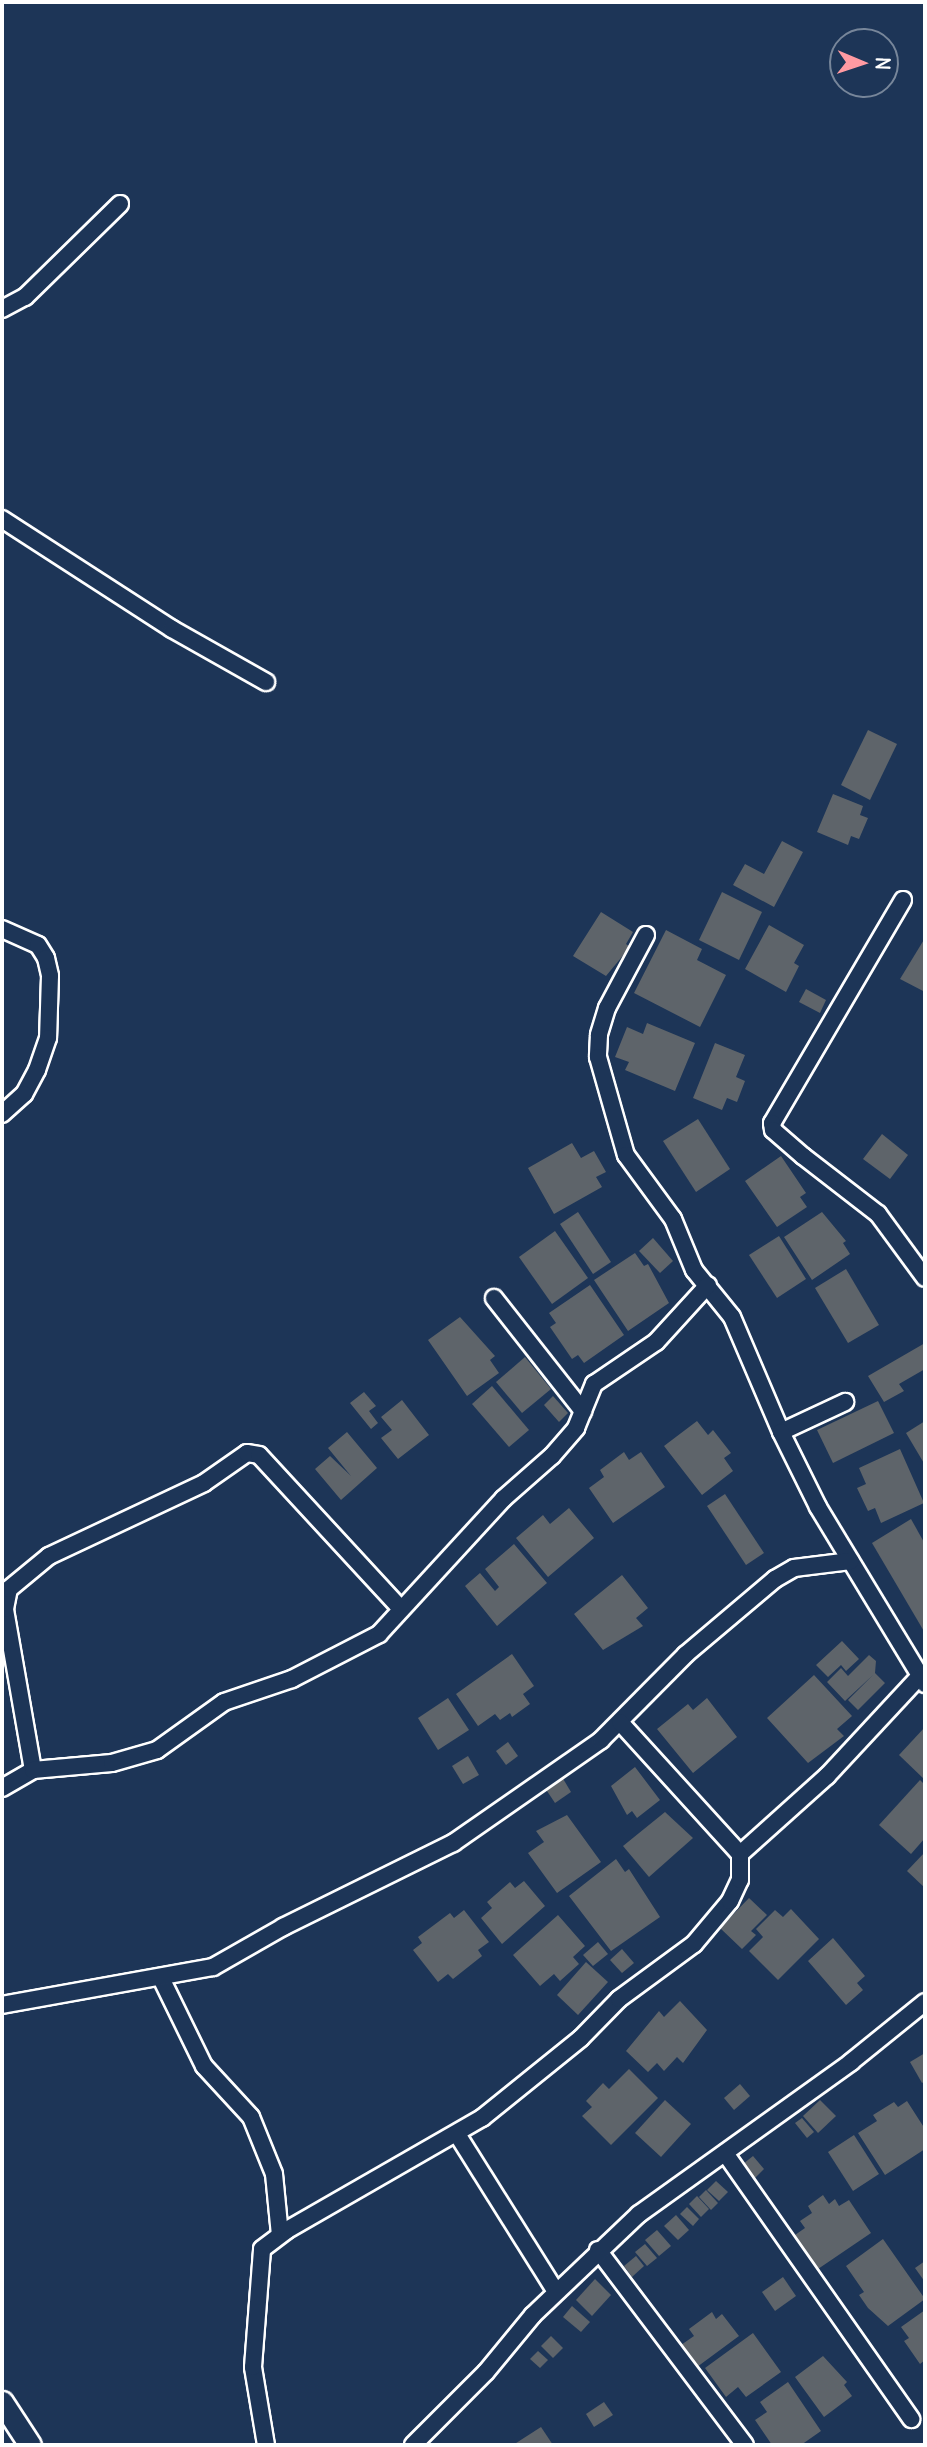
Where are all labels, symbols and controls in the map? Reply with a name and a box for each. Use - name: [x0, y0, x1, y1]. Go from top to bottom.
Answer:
- north arrow: [829, 28, 899, 98]
- text: N: [871, 57, 895, 71]

